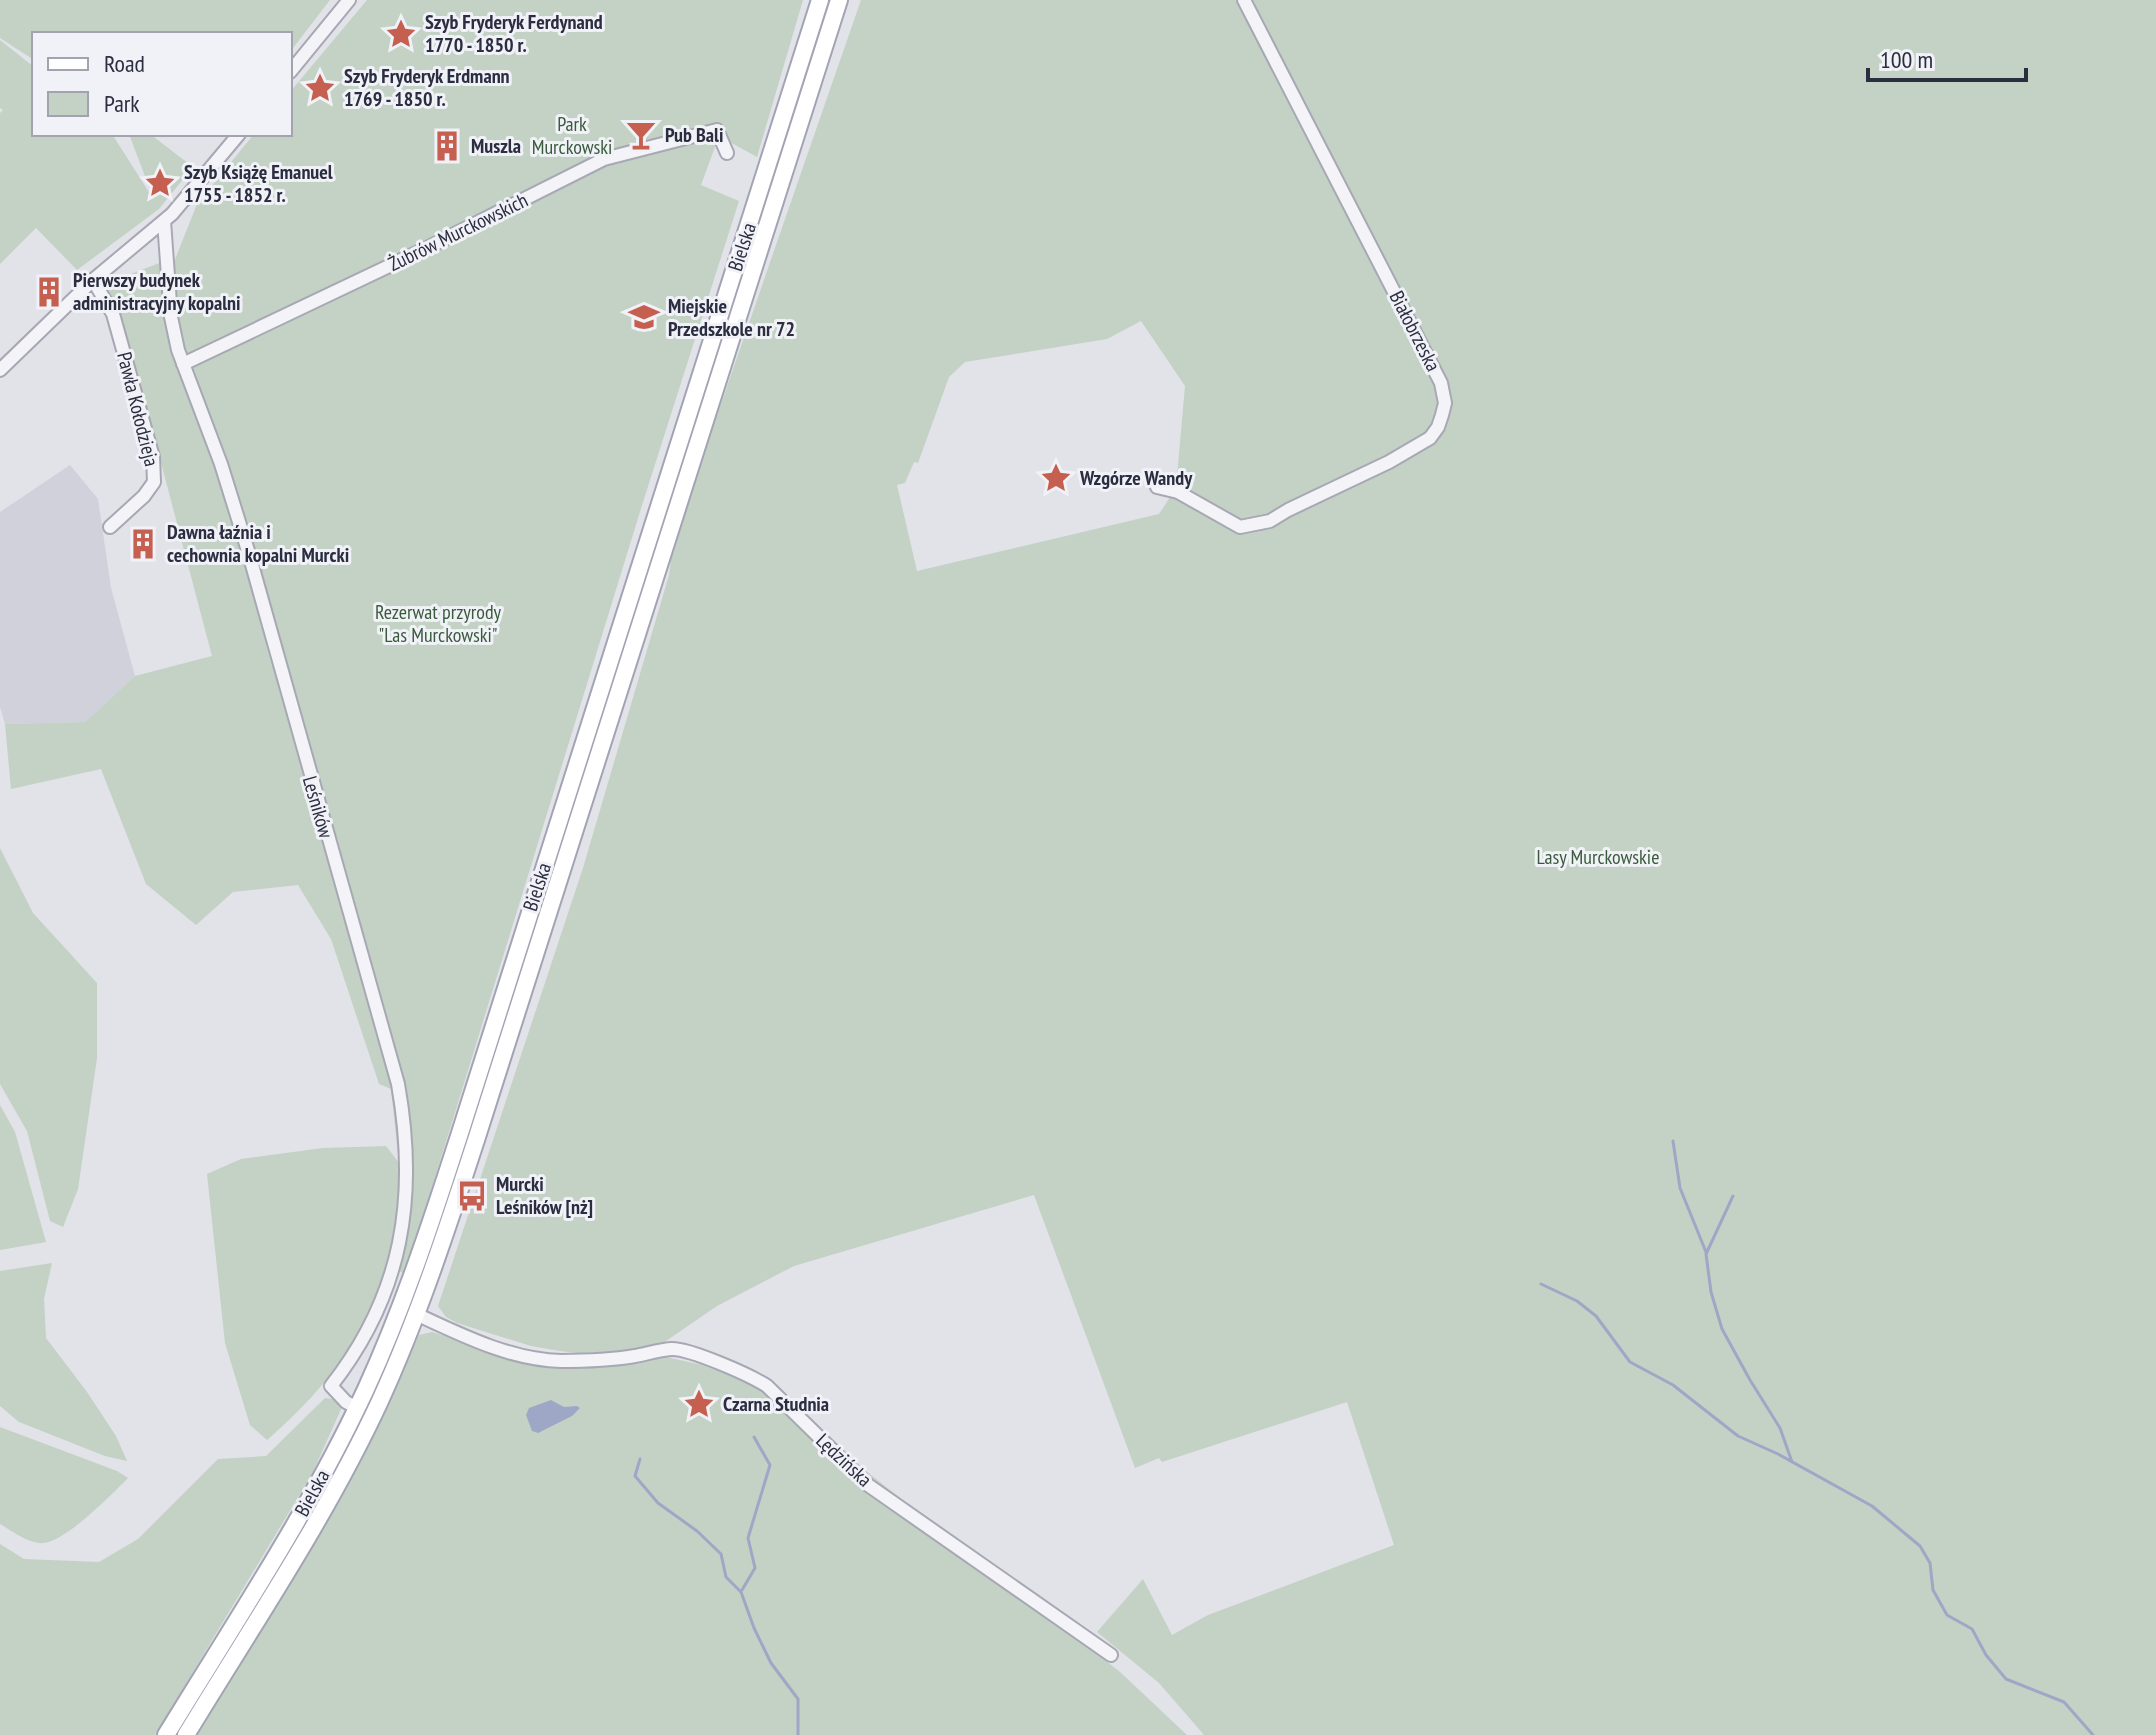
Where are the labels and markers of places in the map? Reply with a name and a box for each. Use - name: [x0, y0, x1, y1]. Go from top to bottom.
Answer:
- place label: Szyb Fryderyk Ferdynand 1770 - 1850 r.: [425, 9, 603, 58]
- place icon: Szyb Fryderyk Ferdynand 1770 - 1850 r.: [384, 17, 418, 51]
- place label: Szyb Fryderyk Erdmann 1769 - 1850 r.: [344, 63, 510, 112]
- place icon: Szyb Fryderyk Erdmann 1769 - 1850 r.: [303, 71, 337, 105]
- bar icon: Pub Bali: [624, 118, 658, 152]
- place label: Pub Bali: [665, 122, 723, 148]
- building icon: Muszla: [430, 129, 464, 163]
- place label: Muszla: [471, 133, 521, 159]
- place label: Szyb Książę Emanuel 1755 - 1852 r.: [184, 159, 333, 208]
- place icon: Szyb Książę Emanuel 1755 - 1852 r.: [143, 166, 177, 200]
- place label: Pierwszy budynek administracyjny kopalni: [73, 267, 241, 316]
- building icon: Pierwszy budynek administracyjny kopalni: [32, 275, 66, 309]
- place label: Miejskie Przedszkole nr 72: [668, 293, 795, 342]
- school or university icon: Miejskie Przedszkole nr 72: [627, 300, 661, 334]
- place icon: Wzgórze Wandy: [1039, 461, 1073, 495]
- place label: Wzgórze Wandy: [1079, 465, 1193, 491]
- place label: Dawna łaźnia i cechownia kopalni Murcki: [167, 519, 349, 568]
- building icon: Dawna łaźnia i cechownia kopalni Murcki: [126, 527, 160, 561]
- place label: Murcki Leśników [nż]: [496, 1171, 593, 1220]
- bus stop icon: Murcki Leśników [nż]: [455, 1179, 489, 1213]
- place icon: Czarna Studnia: [682, 1387, 716, 1421]
- place label: Czarna Studnia: [723, 1391, 829, 1417]

